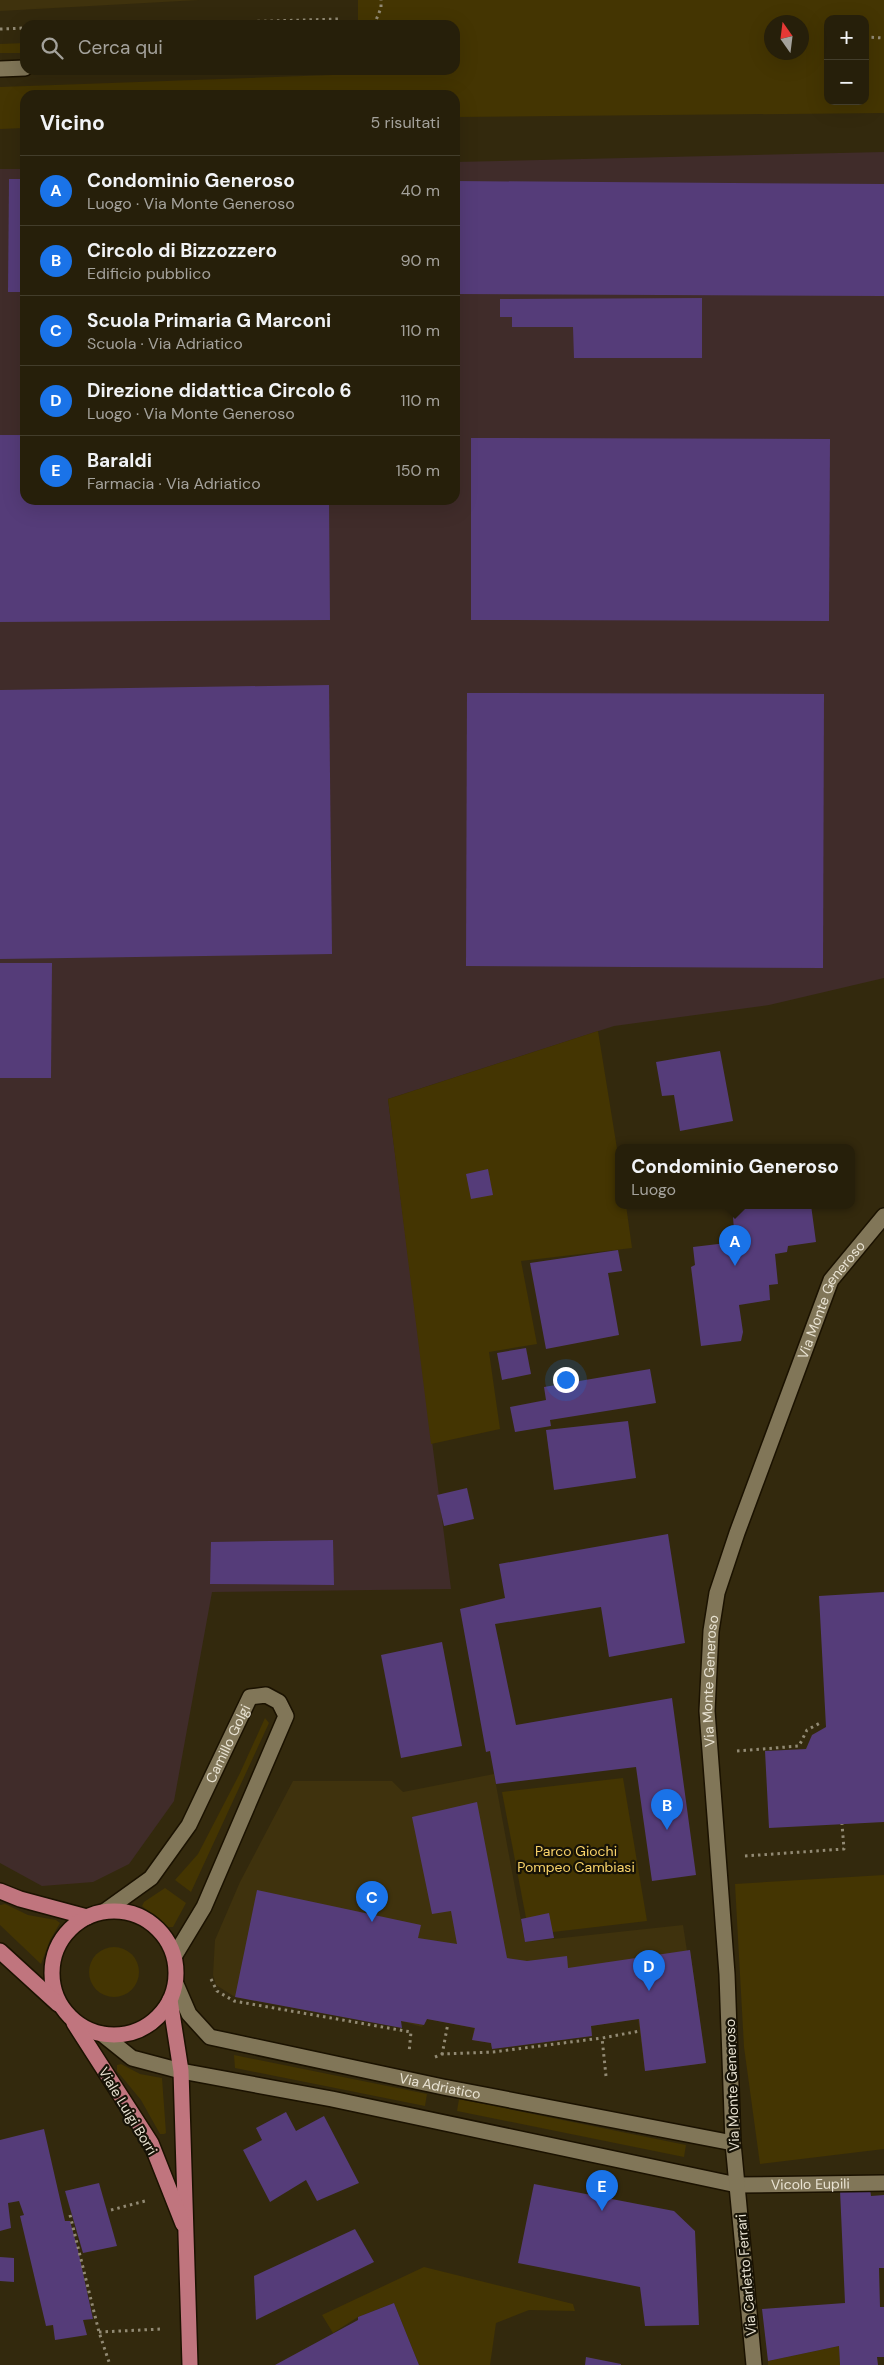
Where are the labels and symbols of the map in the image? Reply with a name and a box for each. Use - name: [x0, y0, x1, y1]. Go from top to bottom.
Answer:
- north arrow: [764, 15, 809, 60]
- pin: A: [719, 1225, 751, 1266]
- street label: Via Monte Generoso: [793, 1237, 869, 1362]
- your location: [553, 1367, 579, 1393]
- street label: Via Monte Generoso: [698, 1614, 722, 1748]
- street label: Camillo Golgi: [201, 1701, 254, 1786]
- pin: B: [651, 1789, 683, 1830]
- park label: Parco Giochi Pompeo Cambiasi: [517, 1842, 635, 1876]
- pin: C: [356, 1881, 388, 1922]
- pin: D: [633, 1950, 665, 1991]
- street label: Via Monte Generoso: [721, 2019, 743, 2151]
- street label: Viale Luigi Borri: [95, 2064, 161, 2158]
- street label: Via Adriatico: [397, 2069, 482, 2103]
- pin: E: [586, 2170, 618, 2211]
- street label: Vicolo Eupili: [771, 2174, 850, 2194]
- street label: Via Carletto Ferrari: [732, 2213, 760, 2337]

